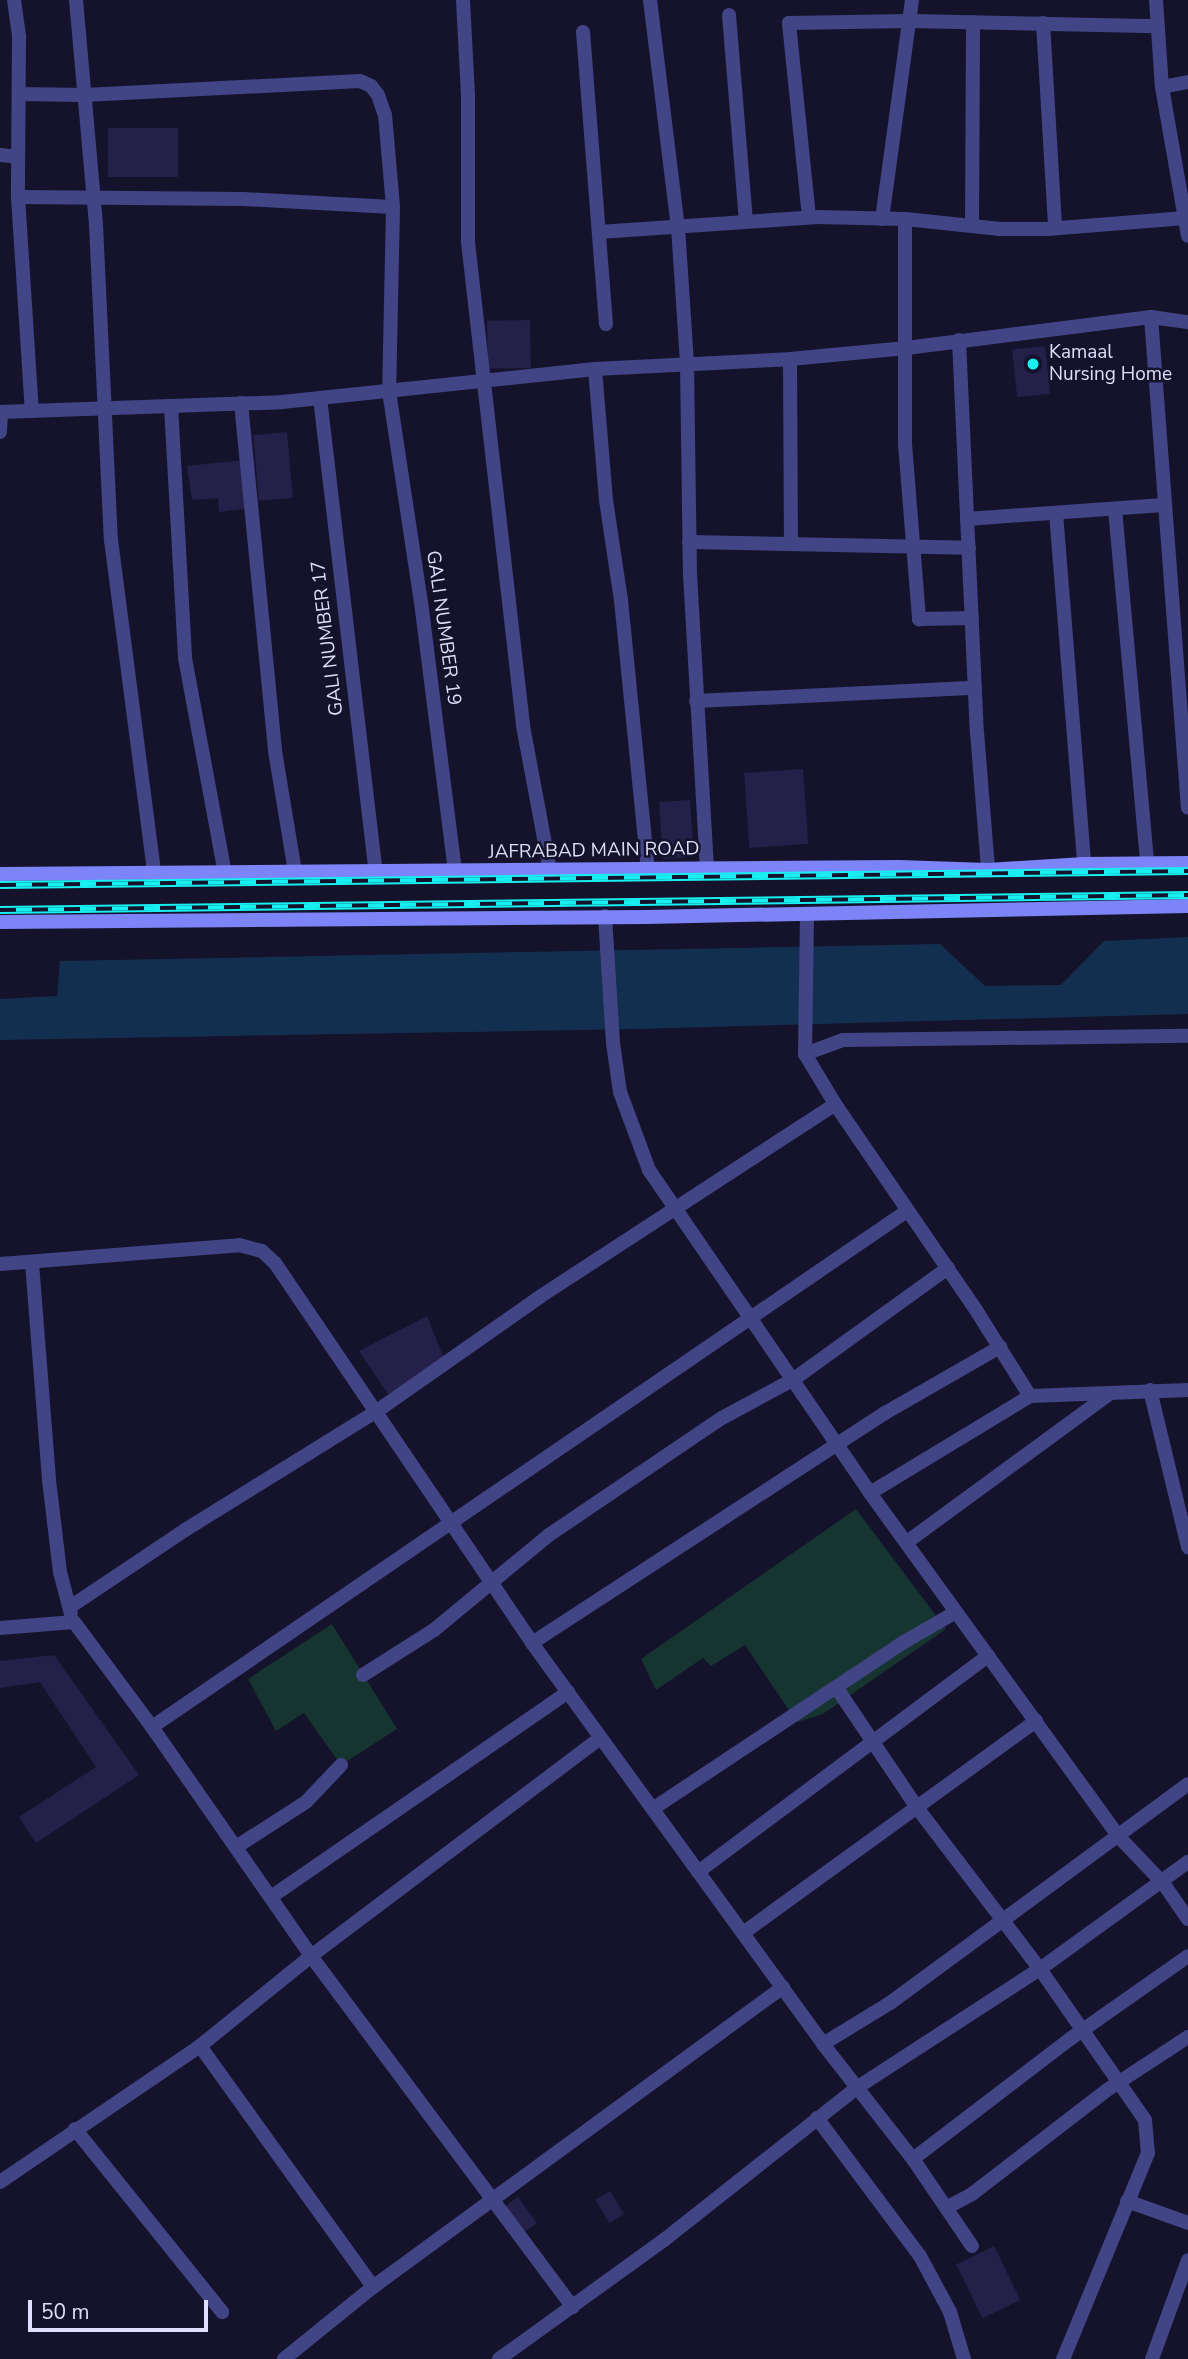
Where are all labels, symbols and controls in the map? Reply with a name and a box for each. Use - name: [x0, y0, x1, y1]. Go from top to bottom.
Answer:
- place label: Kamaal Nursing Home: [1049, 342, 1172, 386]
- marker: Kamaal Nursing Home: [1023, 354, 1043, 374]
- street label: GALI NUMBER 19: [421, 549, 465, 707]
- street label: GALI NUMBER 17: [307, 559, 349, 717]
- street label: JAFRABAD MAIN ROAD: [488, 838, 700, 864]
- scale bar: [32, 2286, 212, 2330]
- text: 50 m: [41, 2298, 90, 2326]

